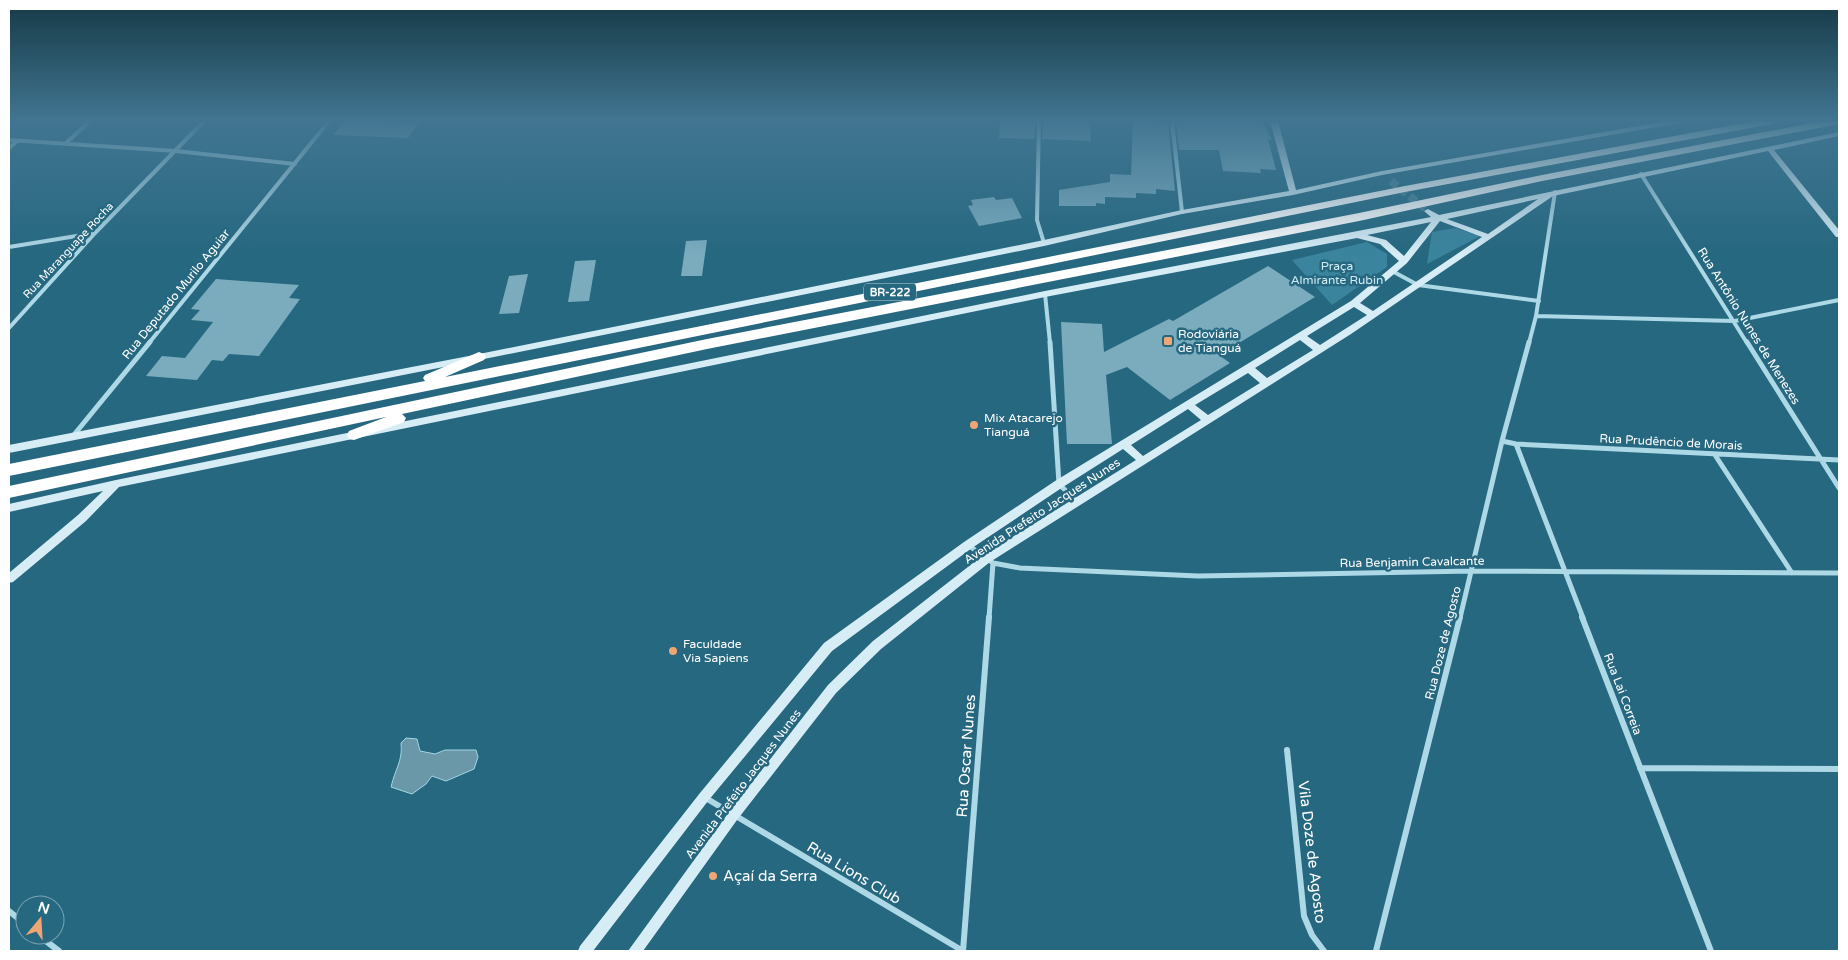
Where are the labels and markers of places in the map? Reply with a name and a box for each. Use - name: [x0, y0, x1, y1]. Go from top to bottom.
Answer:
- place label: Rodoviária de Tianguá: [1178, 327, 1241, 355]
- marker: Rodoviária de Tianguá: [1162, 335, 1174, 347]
- place label: Mix Atacarejo Tianguá: [984, 411, 1063, 439]
- marker: Mix Atacarejo Tianguá: [968, 419, 980, 431]
- place label: Faculdade Via Sapiens: [683, 637, 749, 665]
- marker: Faculdade Via Sapiens: [667, 645, 679, 657]
- place label: Açaí da Serra: [723, 867, 818, 885]
- marker: Açaí da Serra: [707, 870, 719, 882]

